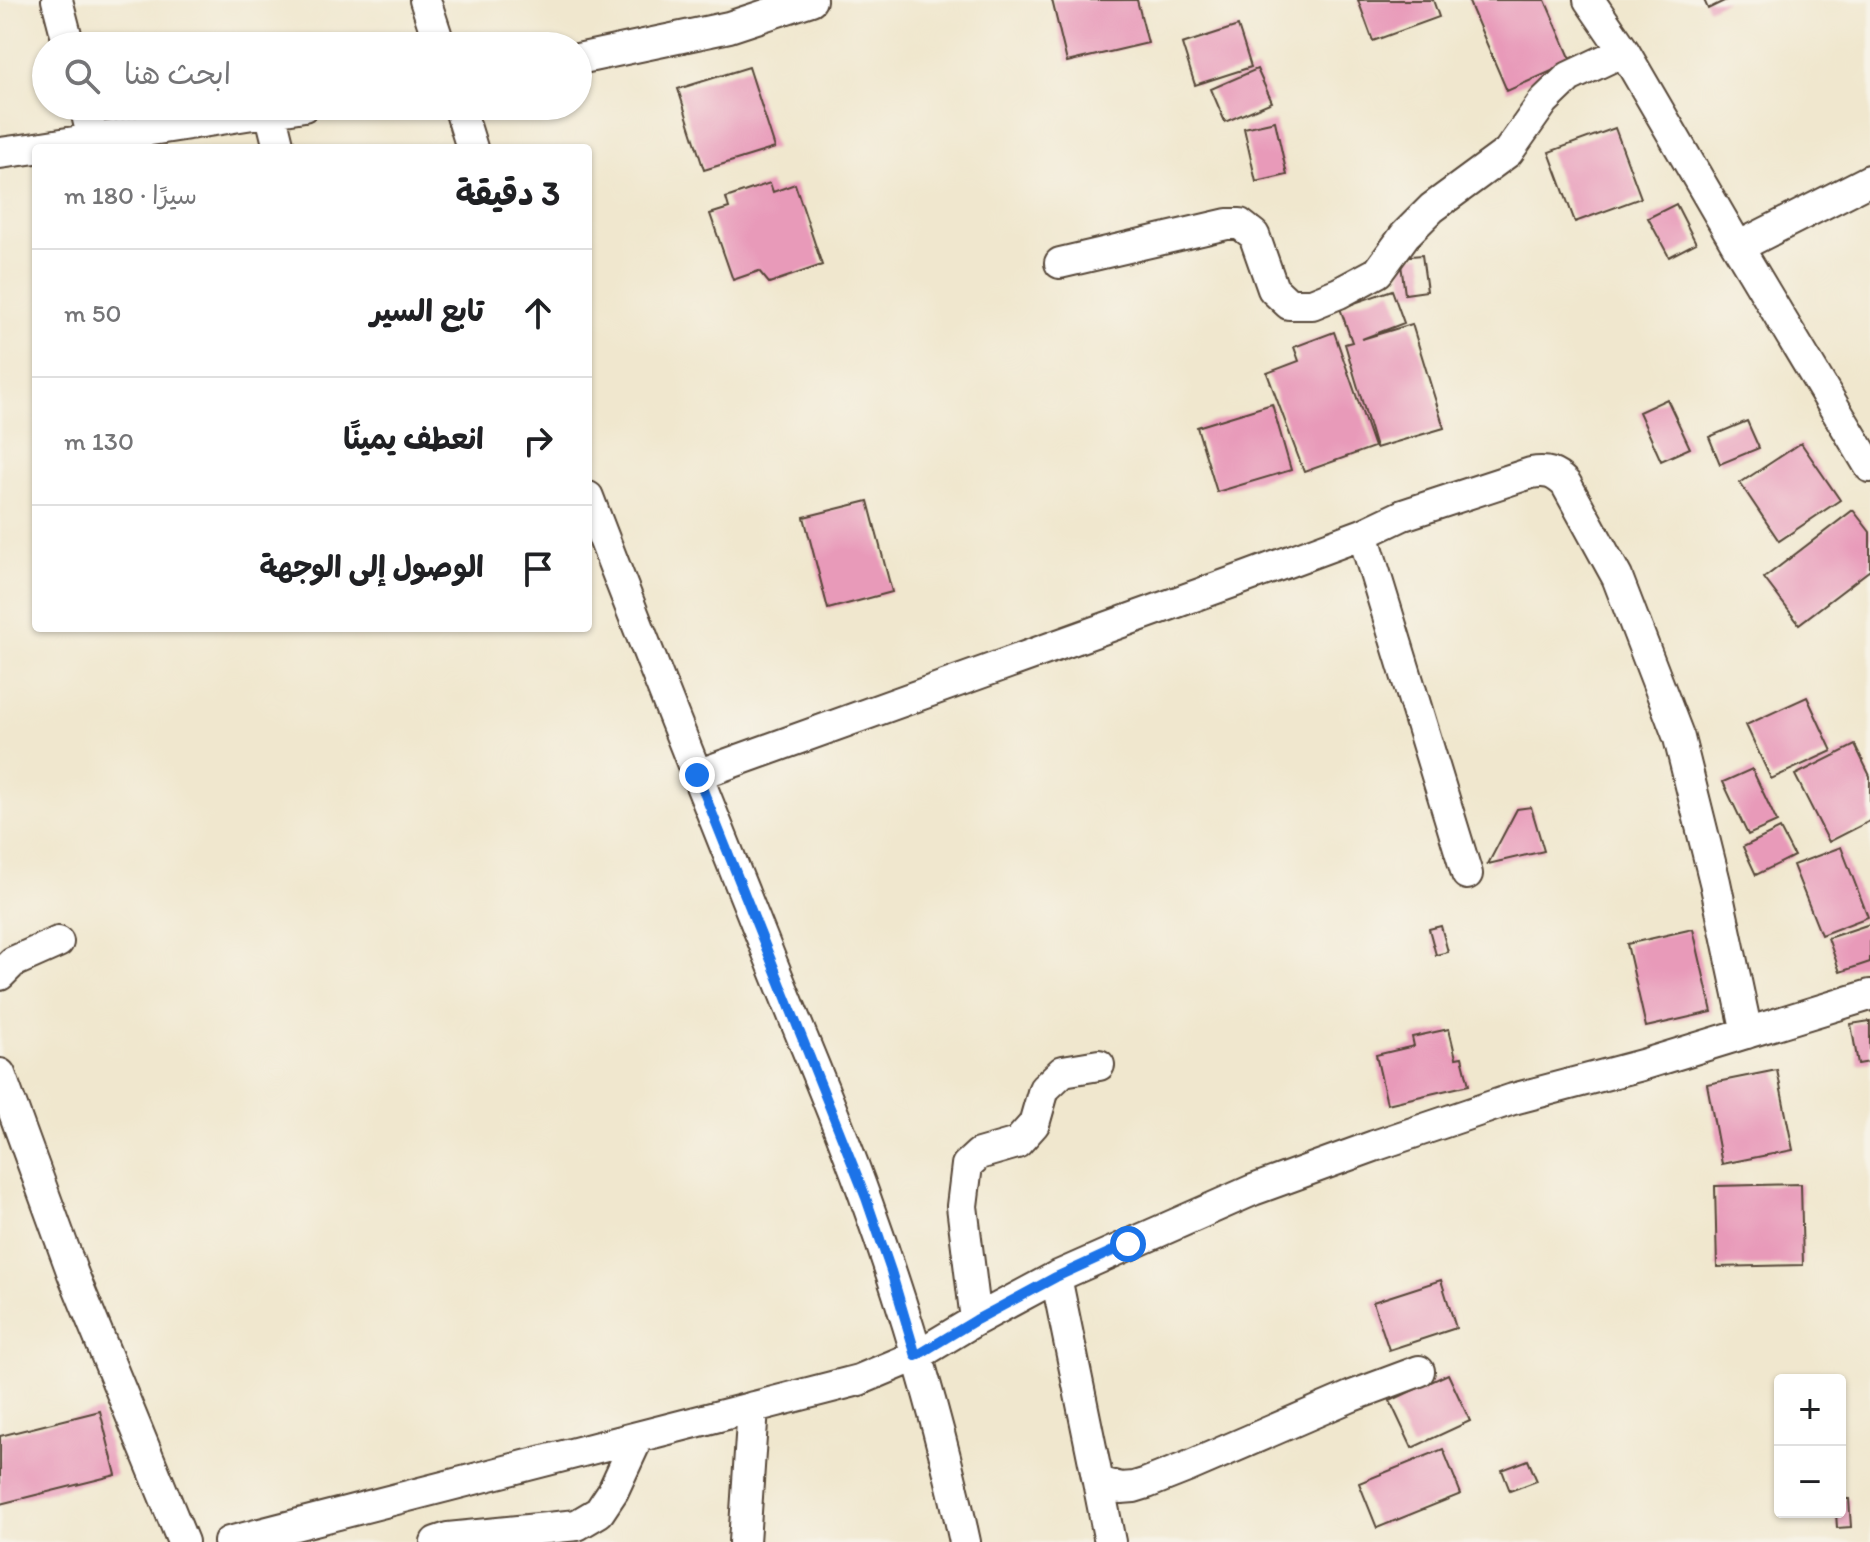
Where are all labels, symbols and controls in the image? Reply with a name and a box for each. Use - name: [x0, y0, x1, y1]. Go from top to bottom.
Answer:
- search box: [32, 32, 592, 120]
- icon: search: [60, 54, 104, 98]
- text: ابحث هنا: [124, 55, 231, 92]
- text: 3 دقيقة: [455, 173, 560, 214]
- text: سيرًا · 180 m: [64, 179, 197, 211]
- icon: ahead: [516, 291, 560, 335]
- text: تابع السير: [370, 292, 484, 329]
- text: 50 m: [64, 297, 121, 329]
- icon: right: [516, 419, 560, 463]
- text: انعطف يمينًا: [343, 420, 484, 457]
- text: 130 m: [64, 425, 134, 457]
- icon: arrive: [516, 547, 560, 591]
- text: الوصول إلى الوجهة: [260, 548, 484, 585]
- route end: [679, 757, 715, 793]
- route start: [1110, 1226, 1146, 1262]
- map controls: [1774, 1374, 1846, 1518]
- button: +: [1774, 1374, 1846, 1446]
- button: −: [1774, 1446, 1846, 1518]

